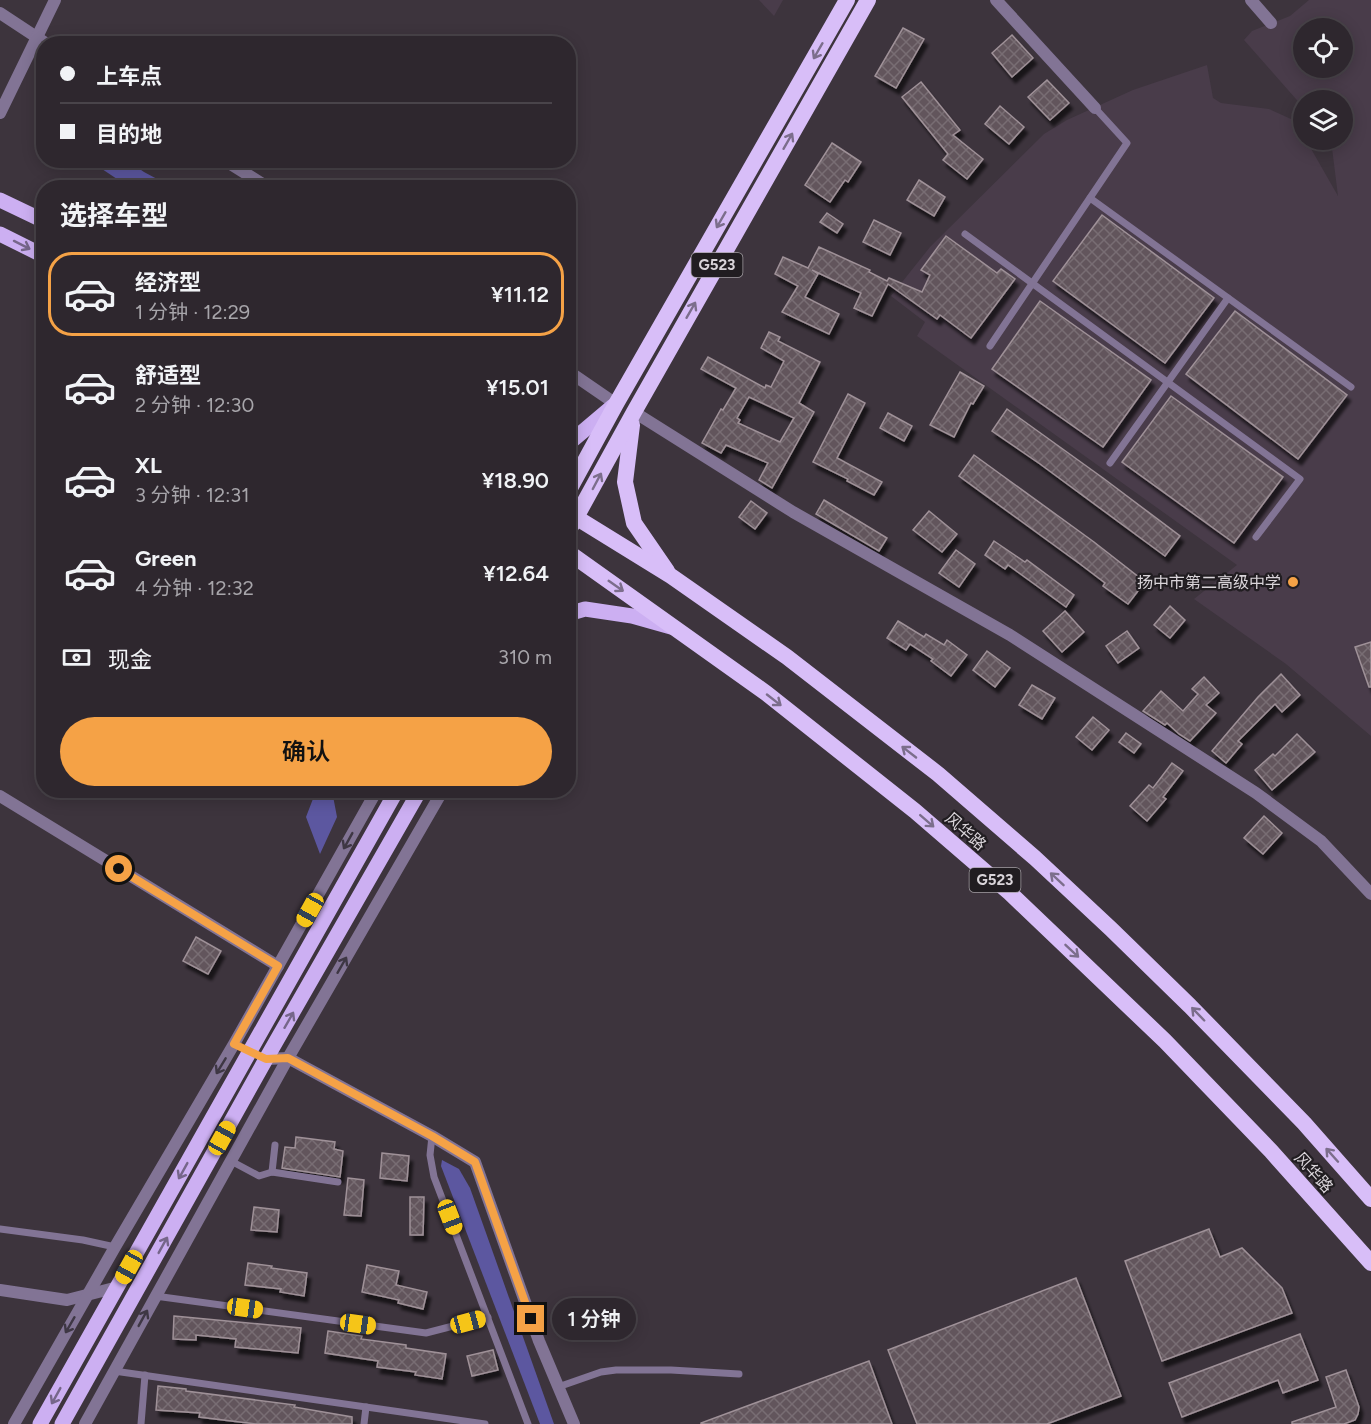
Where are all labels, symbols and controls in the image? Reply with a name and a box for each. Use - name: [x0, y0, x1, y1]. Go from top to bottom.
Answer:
- map controls: [1293, 18, 1353, 150]
- button: locate: [1293, 18, 1353, 78]
- one-way arrow: [812, 42, 824, 59]
- text: 上车点: [96, 63, 162, 90]
- button: layers: [1293, 90, 1353, 150]
- text: 目的地: [96, 121, 162, 148]
- one-way arrow: [782, 133, 794, 150]
- text: 选择车型: [60, 199, 168, 232]
- one-way arrow: [715, 211, 727, 228]
- one-way arrow: [12, 239, 30, 251]
- road number: G523: [692, 253, 742, 277]
- icon: car: [63, 267, 117, 321]
- text: 经济型: [135, 269, 201, 296]
- text: ¥11.12: [491, 281, 549, 308]
- text: 1 分钟 · 12:29: [135, 300, 250, 324]
- one-way arrow: [686, 302, 698, 319]
- icon: car: [63, 360, 117, 414]
- text: 舒适型: [135, 362, 201, 389]
- text: ¥15.01: [486, 374, 549, 401]
- text: 2 分钟 · 12:30: [135, 393, 254, 417]
- text: XL: [135, 452, 162, 479]
- icon: car: [63, 453, 117, 507]
- text: ¥18.90: [482, 467, 549, 494]
- one-way arrow: [591, 473, 603, 490]
- text: 3 分钟 · 12:31: [135, 483, 249, 507]
- text: Green: [135, 545, 197, 572]
- icon: car: [63, 546, 117, 600]
- text: ¥12.64: [483, 560, 549, 587]
- place label: 扬中市第二高级中学: [1137, 573, 1281, 592]
- marker: 扬中市第二高级中学: [1286, 575, 1300, 589]
- text: 4 分钟 · 12:32: [135, 576, 254, 600]
- one-way arrow: [608, 580, 624, 592]
- icon: cash: [60, 641, 93, 674]
- text: 310 m: [498, 645, 552, 669]
- text: 现金: [108, 646, 152, 673]
- one-way arrow: [766, 694, 782, 707]
- button: 确认: [60, 717, 552, 786]
- one-way arrow: [901, 745, 917, 758]
- street label: 风华路: [941, 808, 990, 854]
- one-way arrow: [919, 815, 935, 828]
- one-way arrow: [342, 832, 353, 850]
- route start: [105, 855, 132, 882]
- road number: G523: [970, 868, 1020, 892]
- one-way arrow: [1050, 872, 1065, 886]
- car: [293, 890, 327, 930]
- one-way arrow: [1065, 944, 1080, 959]
- one-way arrow: [336, 957, 348, 974]
- one-way arrow: [1190, 1006, 1205, 1021]
- one-way arrow: [283, 1012, 295, 1029]
- one-way arrow: [215, 1057, 227, 1074]
- car: [205, 1118, 239, 1158]
- street label: 风华路: [1291, 1148, 1337, 1197]
- one-way arrow: [1325, 1148, 1339, 1163]
- one-way arrow: [177, 1162, 189, 1179]
- car: [435, 1197, 465, 1237]
- one-way arrow: [157, 1237, 169, 1254]
- car: [112, 1247, 146, 1287]
- car: [226, 1297, 264, 1319]
- callout: 1 分钟: [552, 1298, 636, 1340]
- route end: [517, 1305, 544, 1332]
- text: 1 分钟: [567, 1307, 621, 1331]
- one-way arrow: [138, 1309, 149, 1327]
- car: [448, 1309, 488, 1335]
- car: [339, 1313, 377, 1335]
- one-way arrow: [64, 1317, 76, 1334]
- one-way arrow: [50, 1386, 61, 1404]

